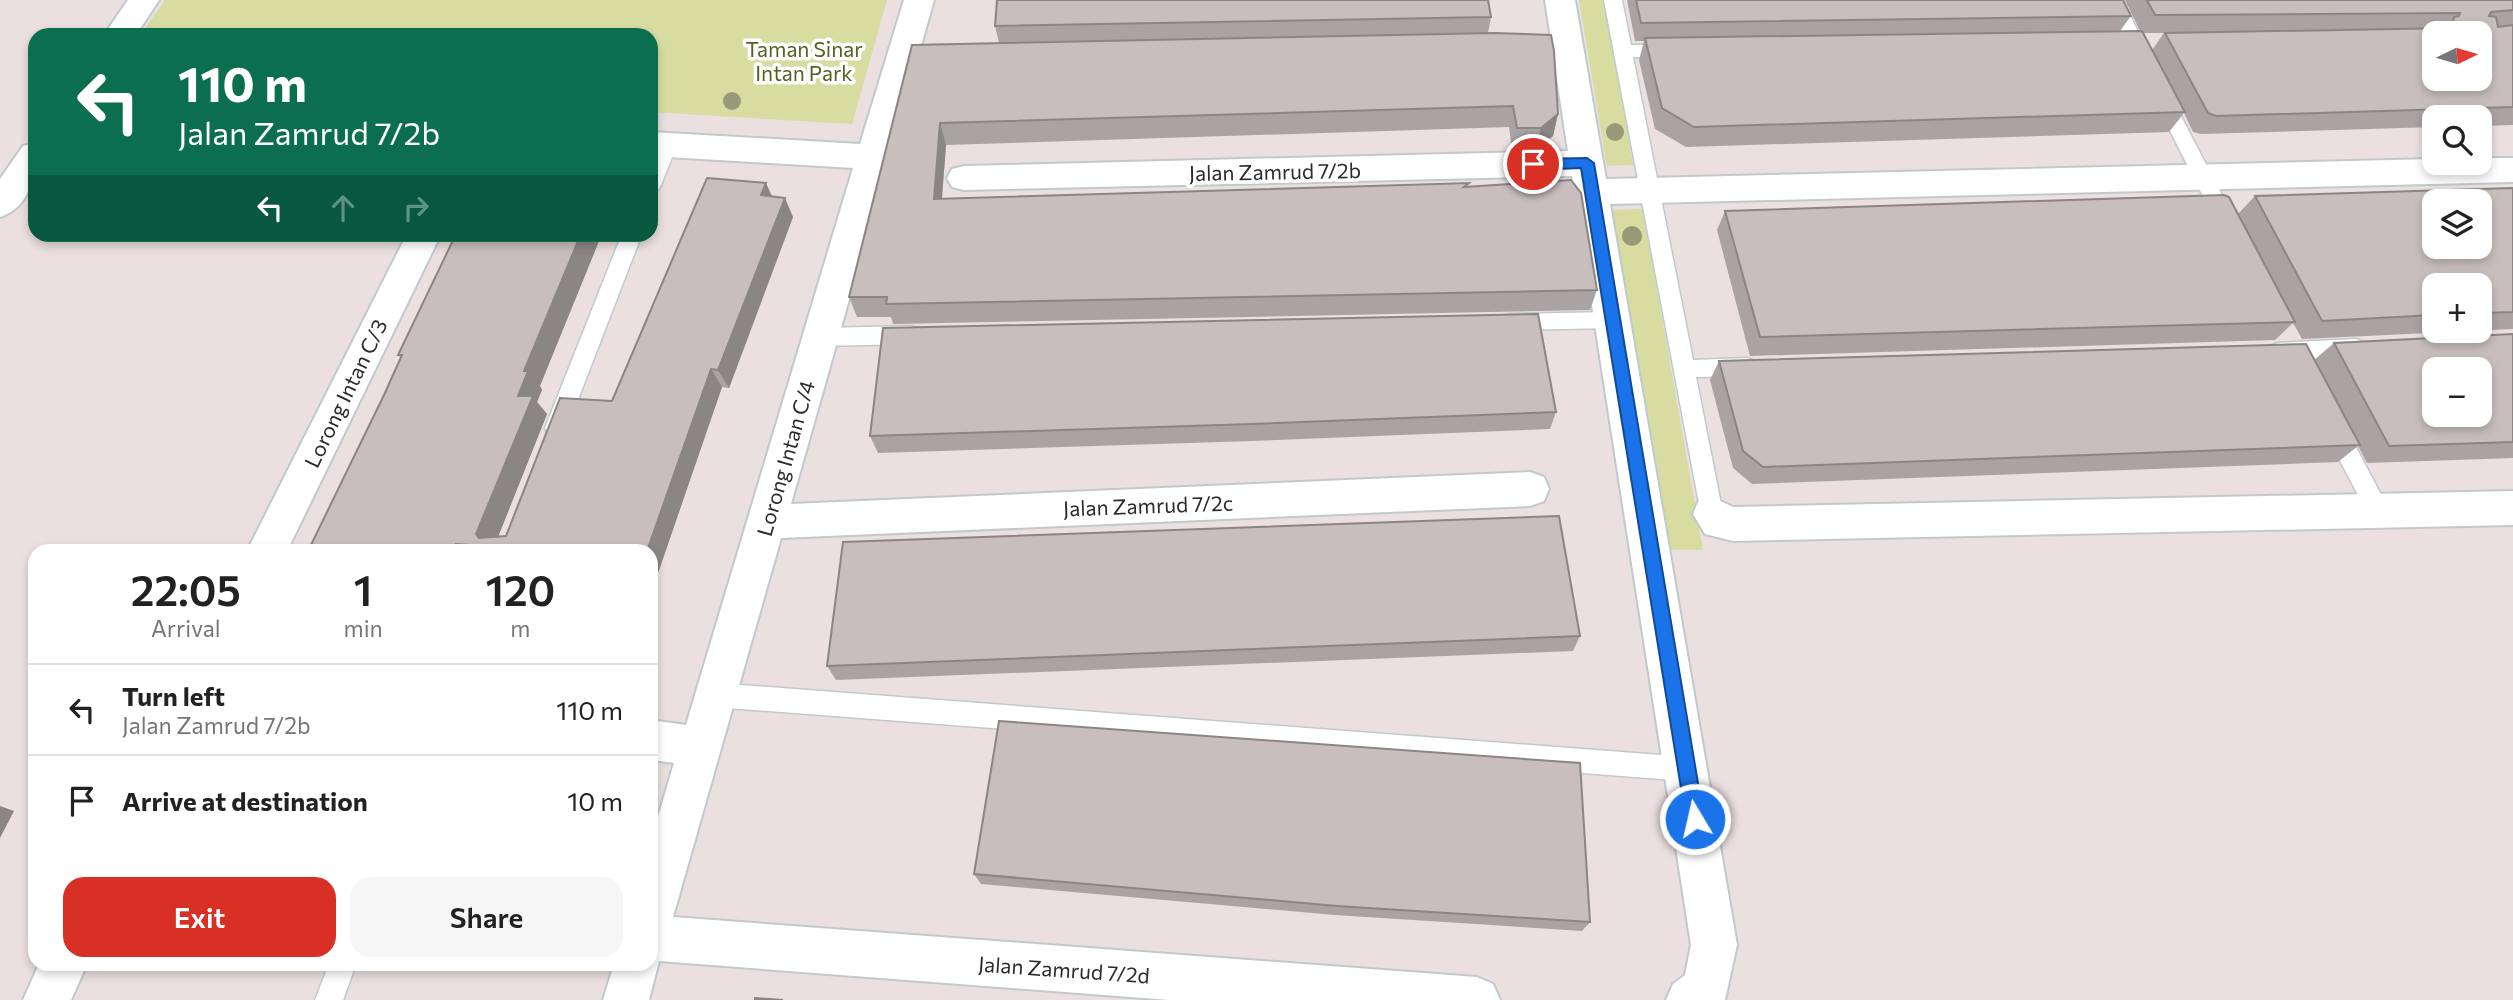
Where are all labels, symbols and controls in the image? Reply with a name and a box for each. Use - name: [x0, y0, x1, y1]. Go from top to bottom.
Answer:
- north arrow: [2422, 21, 2492, 91]
- map controls: [2422, 21, 2492, 427]
- park label: Taman Sinar Intan Park: [745, 36, 863, 85]
- text: 110 m: [178, 52, 307, 112]
- icon: left: [63, 56, 154, 147]
- button: search: [2422, 105, 2492, 175]
- text: Jalan Zamrud 7/2b: [178, 112, 440, 152]
- pin: [1503, 134, 1563, 194]
- icon: arrive: [1514, 145, 1552, 183]
- street label: Jalan Zamrud 7/2b: [1189, 157, 1361, 185]
- icon: left: [251, 189, 289, 227]
- icon: ahead: [324, 189, 362, 227]
- icon: right: [397, 189, 435, 227]
- button: layers: [2422, 189, 2492, 259]
- button: +: [2422, 273, 2492, 343]
- street label: Lorong Intan C/3: [298, 315, 392, 471]
- button: −: [2422, 357, 2492, 427]
- street label: Lorong Intan C/4: [751, 377, 819, 539]
- street label: Jalan Zamrud 7/2c: [1063, 490, 1233, 520]
- text: 22:05: [131, 563, 241, 615]
- text: 1: [354, 563, 372, 615]
- text: 120: [485, 563, 555, 615]
- text: Arrival: [151, 614, 221, 642]
- text: min: [344, 614, 383, 642]
- text: m: [510, 614, 530, 642]
- text: Turn left: [122, 680, 225, 711]
- icon: left: [63, 691, 101, 729]
- text: 110 m: [556, 694, 623, 725]
- text: Jalan Zamrud 7/2b: [122, 711, 311, 739]
- icon: arrive: [63, 782, 101, 820]
- position arrow: [1658, 782, 1732, 856]
- text: Arrive at destination: [122, 785, 368, 816]
- text: 10 m: [567, 785, 623, 816]
- button: Exit: [63, 877, 336, 957]
- button: Share: [350, 877, 623, 957]
- street label: Jalan Zamrud 7/2d: [977, 951, 1151, 987]

